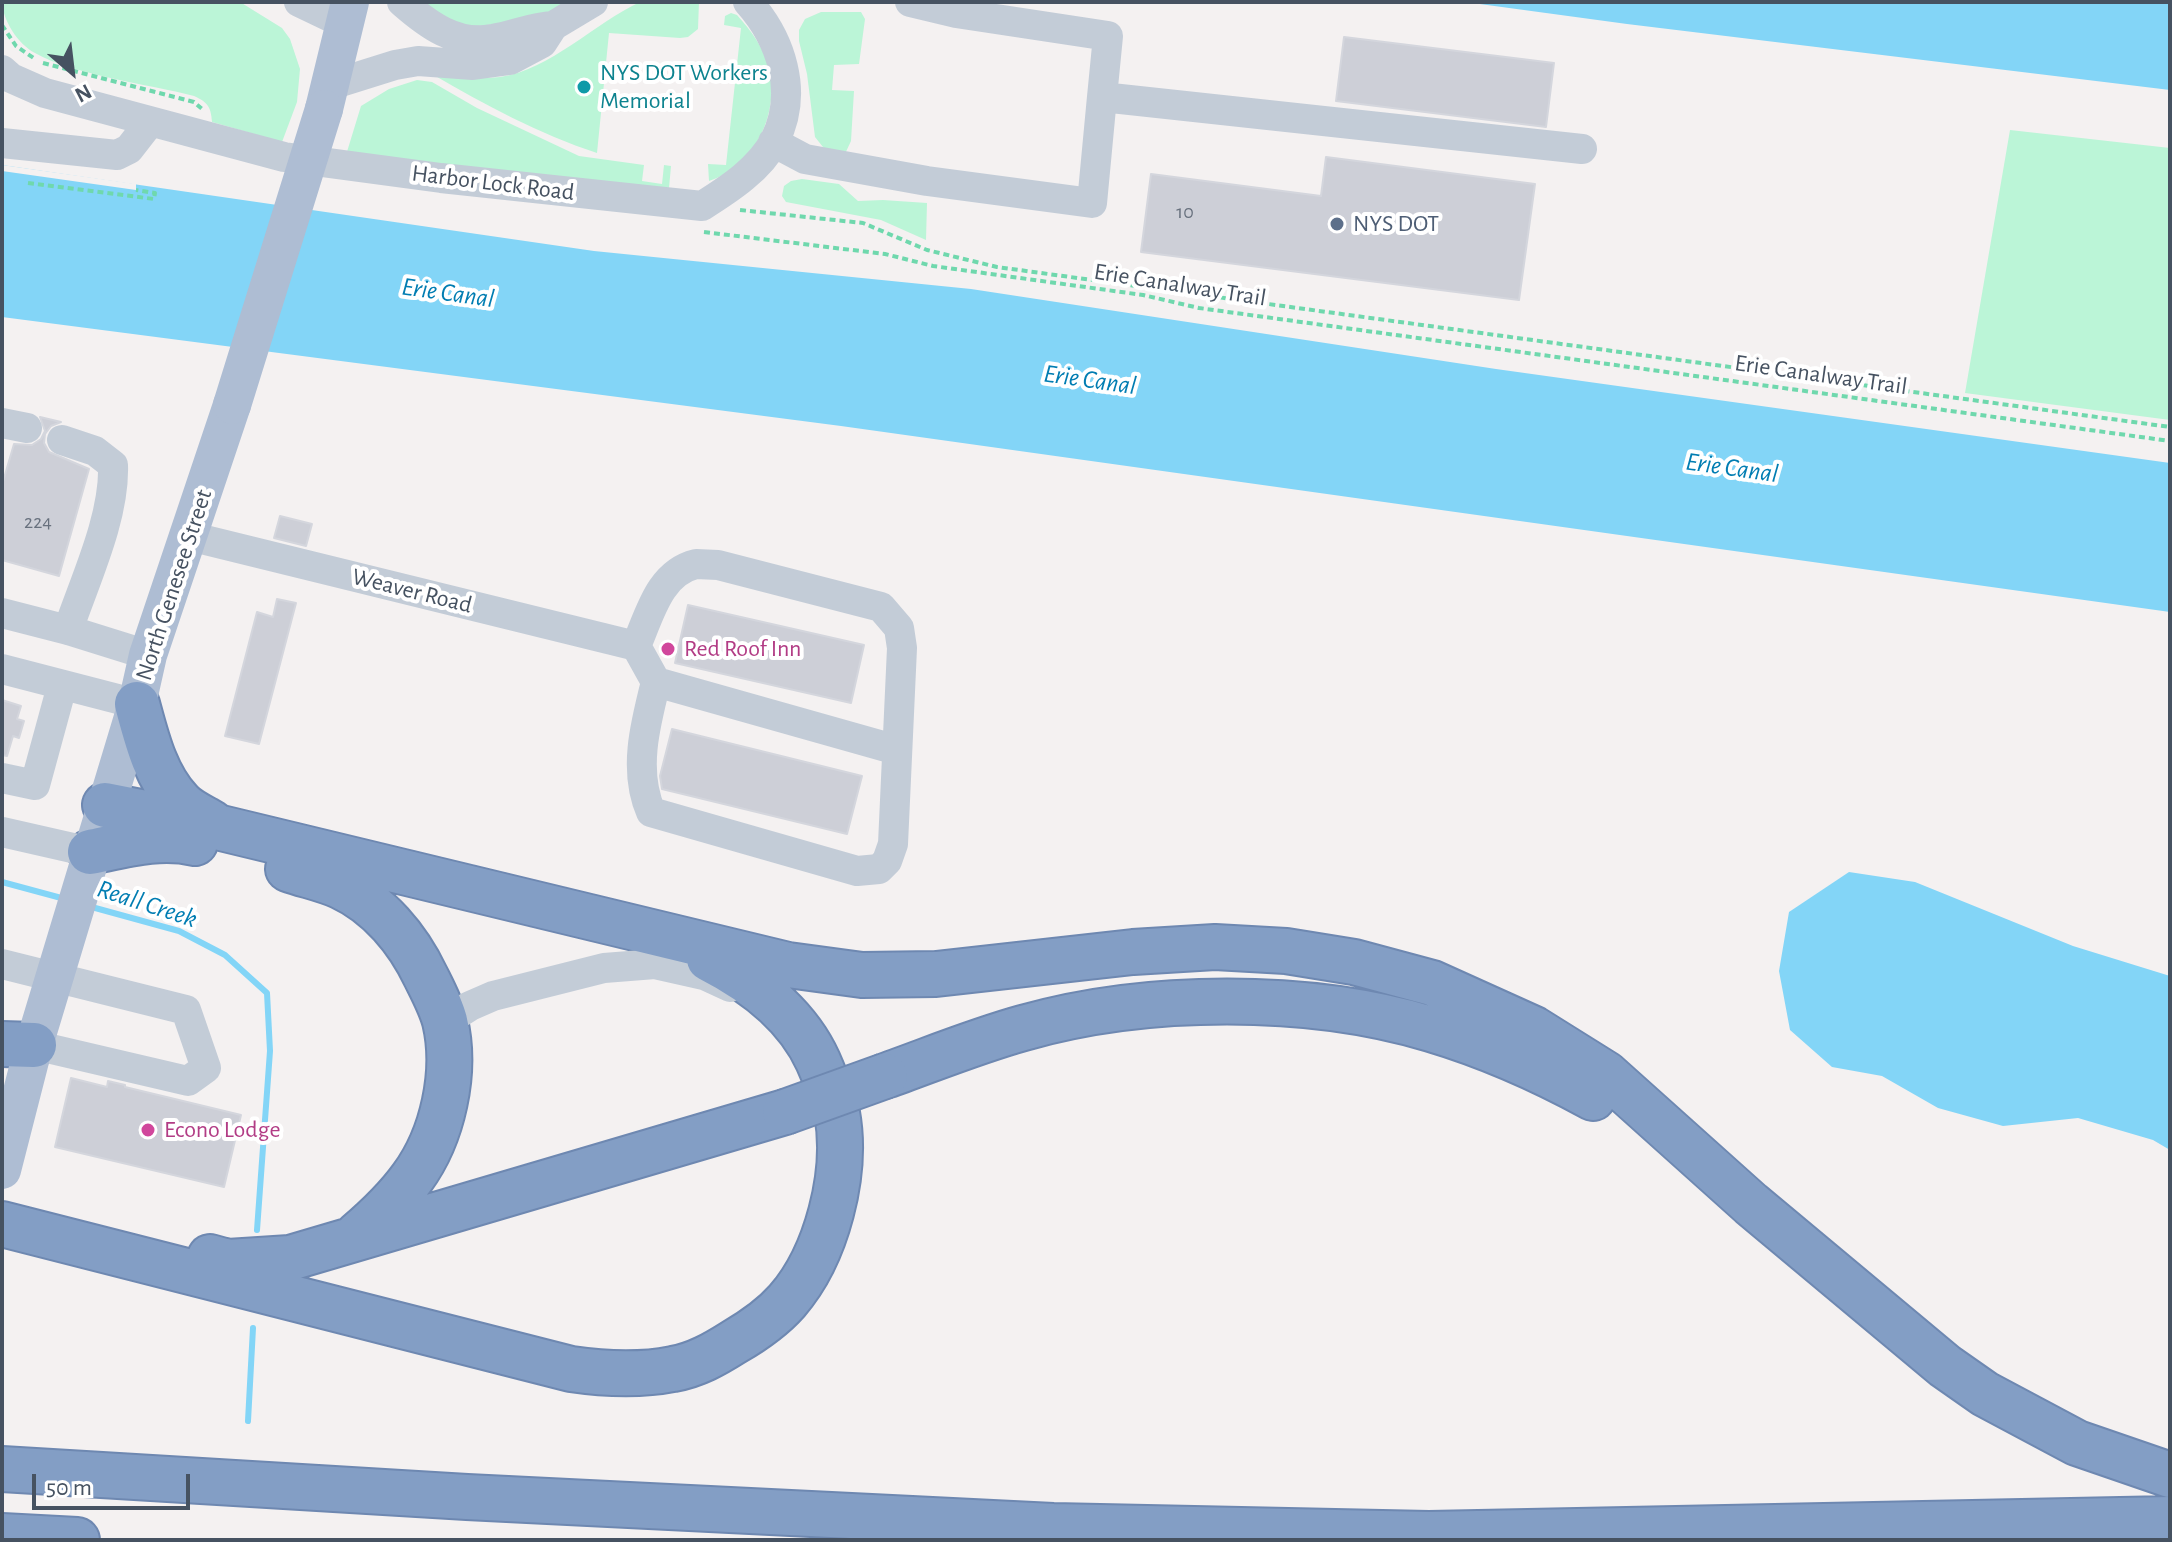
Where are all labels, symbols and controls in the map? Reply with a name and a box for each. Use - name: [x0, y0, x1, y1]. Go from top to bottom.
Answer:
- north arrow: [32, 32, 112, 112]
- place label: NYS DOT Workers Memorial: [600, 59, 768, 115]
- marker: NYS DOT Workers Memorial: [575, 78, 593, 96]
- text: N: [71, 80, 95, 106]
- street label: Harbor Lock Road: [410, 159, 576, 207]
- house number: 10: [1176, 200, 1194, 224]
- place label: NYS DOT: [1353, 210, 1439, 238]
- marker: NYS DOT: [1328, 215, 1346, 233]
- street label: Erie Canalway Trail: [1092, 257, 1268, 313]
- water label: Erie Canal: [400, 271, 496, 315]
- street label: Erie Canalway Trail: [1733, 349, 1909, 401]
- water label: Erie Canal: [1042, 358, 1138, 402]
- water label: Erie Canal: [1684, 446, 1780, 490]
- street label: North Genesee Street: [130, 486, 218, 684]
- house number: 224: [24, 510, 52, 534]
- street label: Weaver Road: [349, 562, 475, 620]
- place label: Red Roof Inn: [684, 635, 801, 663]
- marker: Red Roof Inn: [659, 640, 677, 658]
- water label: Reall Creek: [93, 873, 201, 935]
- place label: Econo Lodge: [164, 1116, 280, 1144]
- marker: Econo Lodge: [139, 1121, 157, 1139]
- scale bar: [36, 1458, 194, 1508]
- text: 50 m: [46, 1476, 92, 1500]

